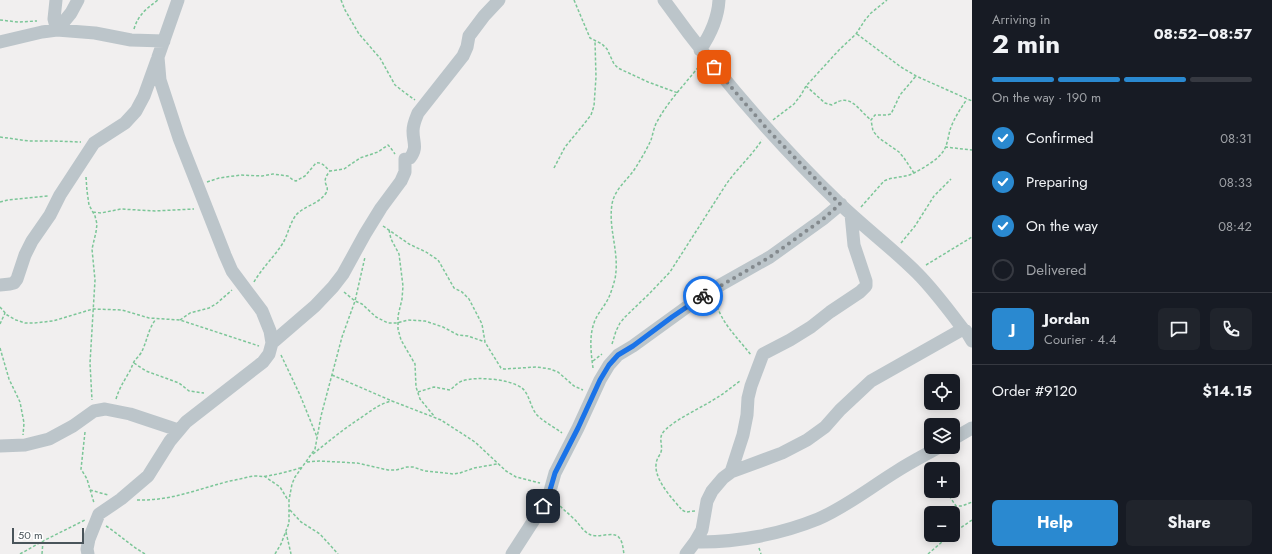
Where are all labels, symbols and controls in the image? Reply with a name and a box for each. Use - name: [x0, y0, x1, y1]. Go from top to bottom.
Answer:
- text: Arriving in: [992, 10, 1050, 29]
- text: 08:52–08:57: [1154, 23, 1252, 45]
- text: 2 min: [992, 25, 1060, 63]
- pin: [697, 50, 731, 84]
- icon: bag: [703, 56, 725, 78]
- text: On the way · 190 m: [992, 88, 1101, 107]
- icon: check: [992, 127, 1014, 149]
- text: Confirmed: [1026, 127, 1094, 149]
- text: 08:31: [1220, 129, 1252, 148]
- icon: check: [992, 171, 1014, 193]
- text: Preparing: [1026, 171, 1088, 193]
- text: 08:33: [1219, 173, 1252, 192]
- icon: check: [992, 215, 1014, 237]
- text: On the way: [1026, 215, 1098, 237]
- text: 08:42: [1218, 217, 1252, 236]
- text: Delivered: [1026, 259, 1087, 281]
- courier: [683, 276, 723, 316]
- icon: bike: [692, 285, 714, 307]
- text: Jordan: [1044, 308, 1090, 330]
- button: chat: [1158, 308, 1200, 350]
- button: phone: [1210, 308, 1252, 350]
- text: J: [1011, 318, 1015, 340]
- text: Courier · 4.4: [1044, 330, 1117, 349]
- map controls: [924, 374, 960, 542]
- button: locate: [924, 374, 960, 410]
- text: Order #9120: [992, 380, 1077, 402]
- text: $14.15: [1202, 380, 1252, 402]
- button: layers: [924, 418, 960, 454]
- button: +: [924, 462, 960, 498]
- pin: [526, 489, 560, 523]
- icon: home: [532, 495, 554, 517]
- button: Help: [992, 500, 1118, 546]
- button: Share: [1126, 500, 1252, 546]
- button: −: [924, 506, 960, 542]
- scale bar: [12, 526, 84, 545]
- text: 50 m: [18, 527, 43, 543]

